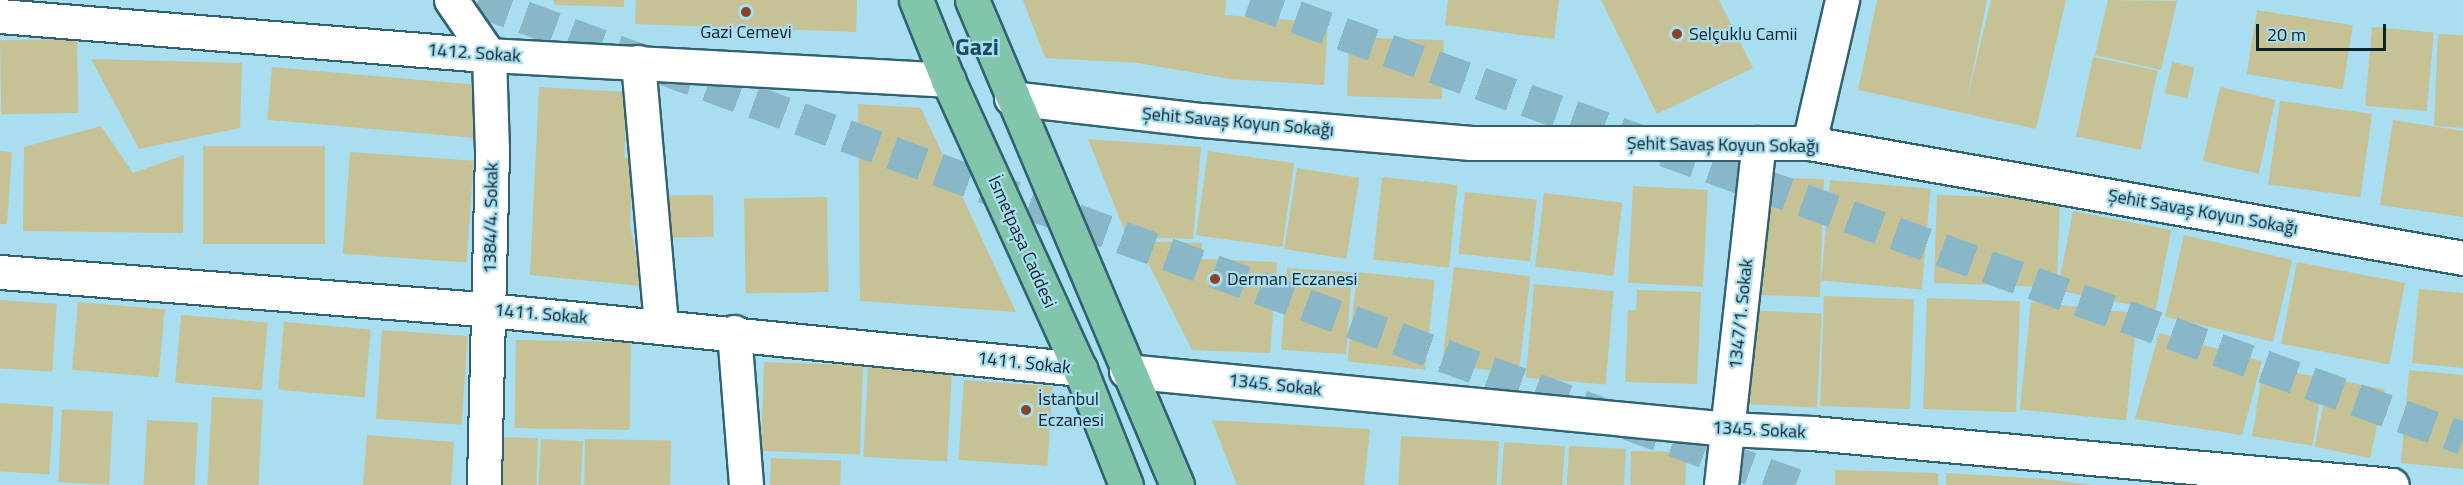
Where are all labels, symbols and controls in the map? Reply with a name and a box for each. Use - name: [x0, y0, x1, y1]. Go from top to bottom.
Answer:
- marker: Gazi Cemevi: [739, 5, 753, 19]
- scale bar: [2259, 12, 2390, 50]
- place label: Gazi Cemevi: [700, 21, 792, 43]
- text: 20 m: [2267, 21, 2306, 48]
- place label: Selçuklu Camii: [1689, 23, 1797, 45]
- marker: Selçuklu Camii: [1670, 27, 1684, 41]
- district label: Gazi: [955, 33, 999, 61]
- street label: 1412. Sokak: [427, 39, 521, 67]
- street label: Şehit Savaş Koyun Sokağı: [1141, 103, 1335, 141]
- street label: Şehit Savaş Koyun Sokağı: [1627, 133, 1819, 157]
- street label: 1384/4. Sokak: [479, 162, 503, 274]
- street label: İsmetpaşa Caddesi: [983, 173, 1061, 311]
- street label: Şehit Savaş Koyun Sokağı: [2106, 185, 2300, 239]
- street label: 1347/1. Sokak: [1724, 258, 1758, 370]
- place label: Derman Eczanesi: [1227, 268, 1358, 290]
- marker: Derman Eczanesi: [1208, 272, 1222, 286]
- street label: 1411. Sokak: [493, 299, 589, 329]
- street label: 1411. Sokak: [976, 347, 1072, 379]
- street label: 1345. Sokak: [1227, 369, 1323, 401]
- place label: İstanbul Eczanesi: [1038, 389, 1104, 432]
- marker: İstanbul Eczanesi: [1019, 403, 1033, 417]
- street label: 1345. Sokak: [1712, 417, 1806, 443]

